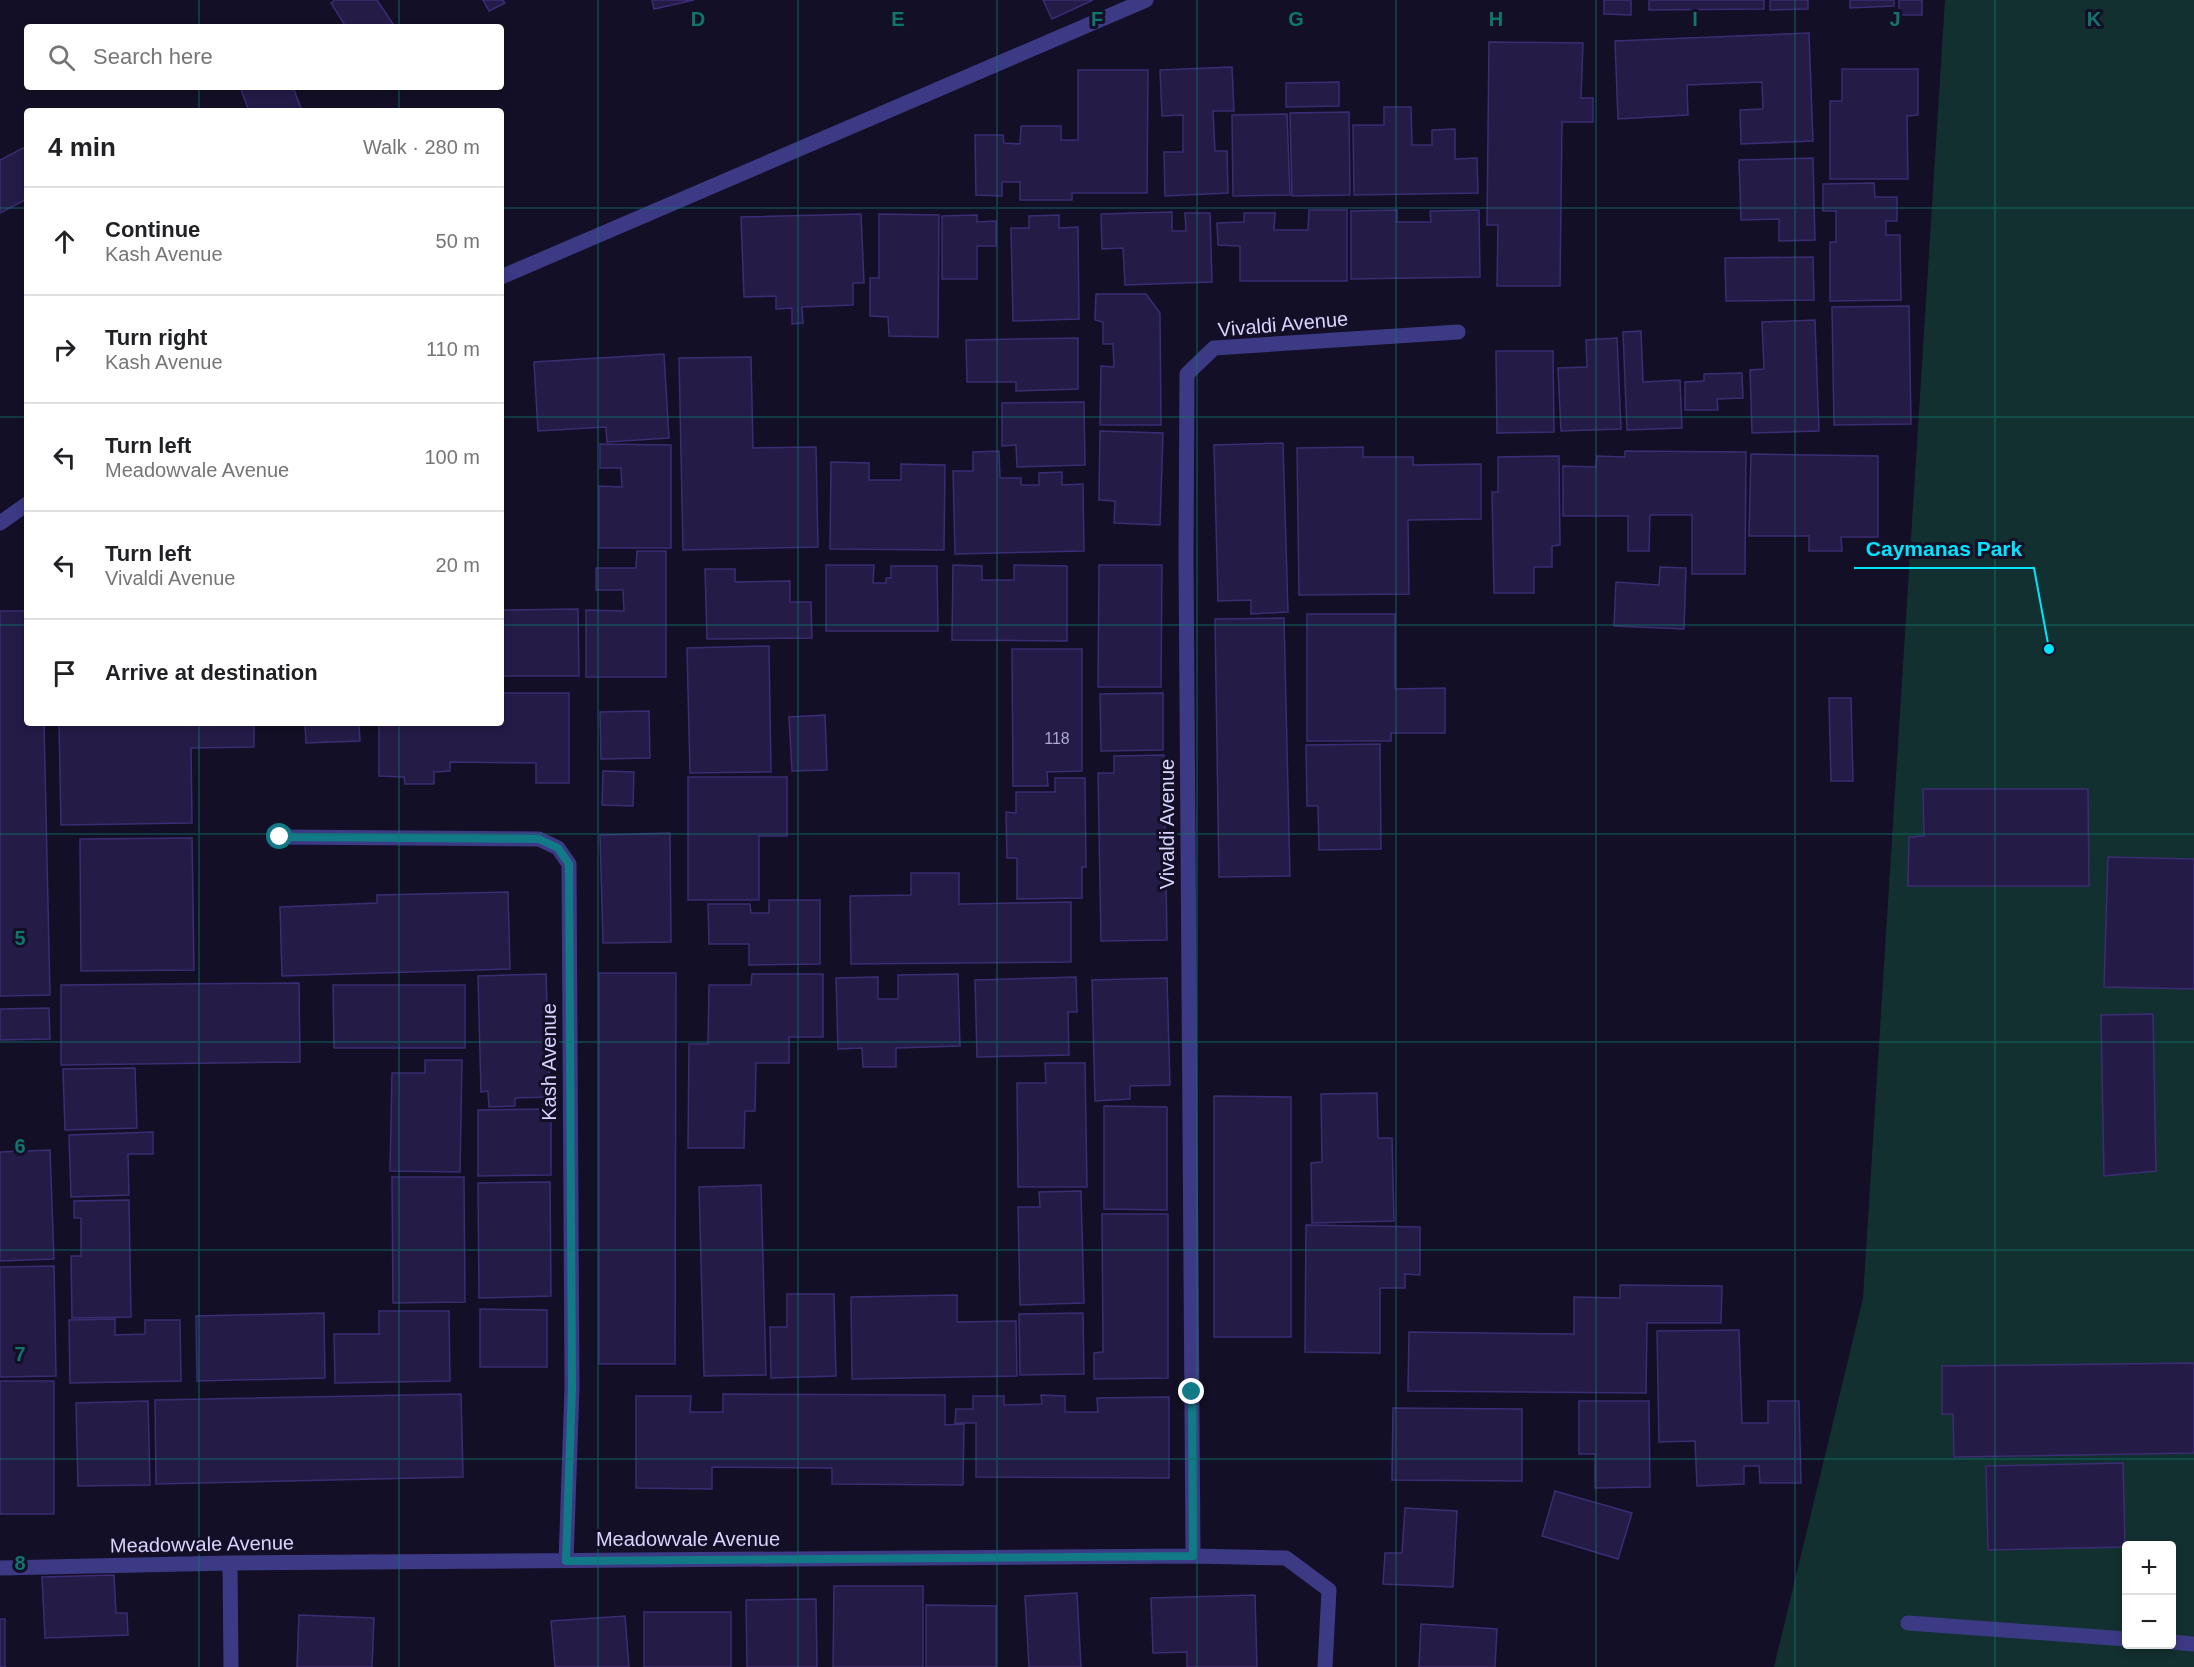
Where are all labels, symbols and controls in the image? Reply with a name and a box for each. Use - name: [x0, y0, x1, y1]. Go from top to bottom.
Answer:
- text: D: [691, 8, 705, 30]
- text: E: [891, 8, 905, 30]
- text: F: [1091, 8, 1103, 30]
- text: G: [1288, 8, 1304, 30]
- text: H: [1489, 8, 1503, 30]
- text: I: [1692, 8, 1698, 30]
- text: J: [1889, 8, 1901, 30]
- text: K: [2087, 8, 2102, 30]
- search box: [24, 24, 504, 90]
- icon: search: [45, 41, 78, 74]
- text: Search here: [93, 44, 213, 69]
- text: 4 min: [48, 132, 116, 162]
- text: Walk · 280 m: [363, 136, 480, 158]
- text: Continue: [105, 217, 200, 242]
- icon: ahead: [48, 225, 81, 258]
- text: 50 m: [436, 230, 480, 252]
- text: Kash Avenue: [105, 243, 223, 265]
- street label: Vivaldi Avenue: [1217, 307, 1349, 341]
- text: Turn right: [105, 325, 207, 350]
- icon: right: [48, 333, 81, 366]
- text: 110 m: [426, 338, 480, 360]
- text: Kash Avenue: [105, 351, 223, 373]
- text: Turn left: [105, 433, 191, 458]
- icon: left: [48, 441, 81, 474]
- text: 100 m: [424, 446, 480, 468]
- text: Meadowvale Avenue: [105, 459, 289, 481]
- callout: Caymanas Park: [1854, 529, 2034, 568]
- text: Caymanas Park: [1866, 537, 2023, 560]
- text: Turn left: [105, 541, 191, 566]
- icon: left: [48, 549, 81, 582]
- text: 20 m: [436, 554, 480, 576]
- text: Vivaldi Avenue: [105, 567, 235, 589]
- icon: arrive: [48, 657, 81, 690]
- text: Arrive at destination: [105, 660, 318, 685]
- house number: 118: [1044, 730, 1070, 747]
- street label: Vivaldi Avenue: [1156, 759, 1178, 889]
- route start: [266, 823, 292, 849]
- text: 5: [14, 927, 26, 949]
- street label: Kash Avenue: [538, 1003, 560, 1121]
- text: 6: [14, 1135, 26, 1157]
- text: 7: [14, 1343, 26, 1365]
- route end: [1178, 1378, 1204, 1404]
- street label: Meadowvale Avenue: [596, 1528, 780, 1550]
- street label: Meadowvale Avenue: [110, 1531, 294, 1557]
- map controls: [2122, 1541, 2176, 1649]
- button: +: [2122, 1541, 2176, 1595]
- text: 8: [14, 1552, 26, 1574]
- button: −: [2122, 1595, 2176, 1649]

